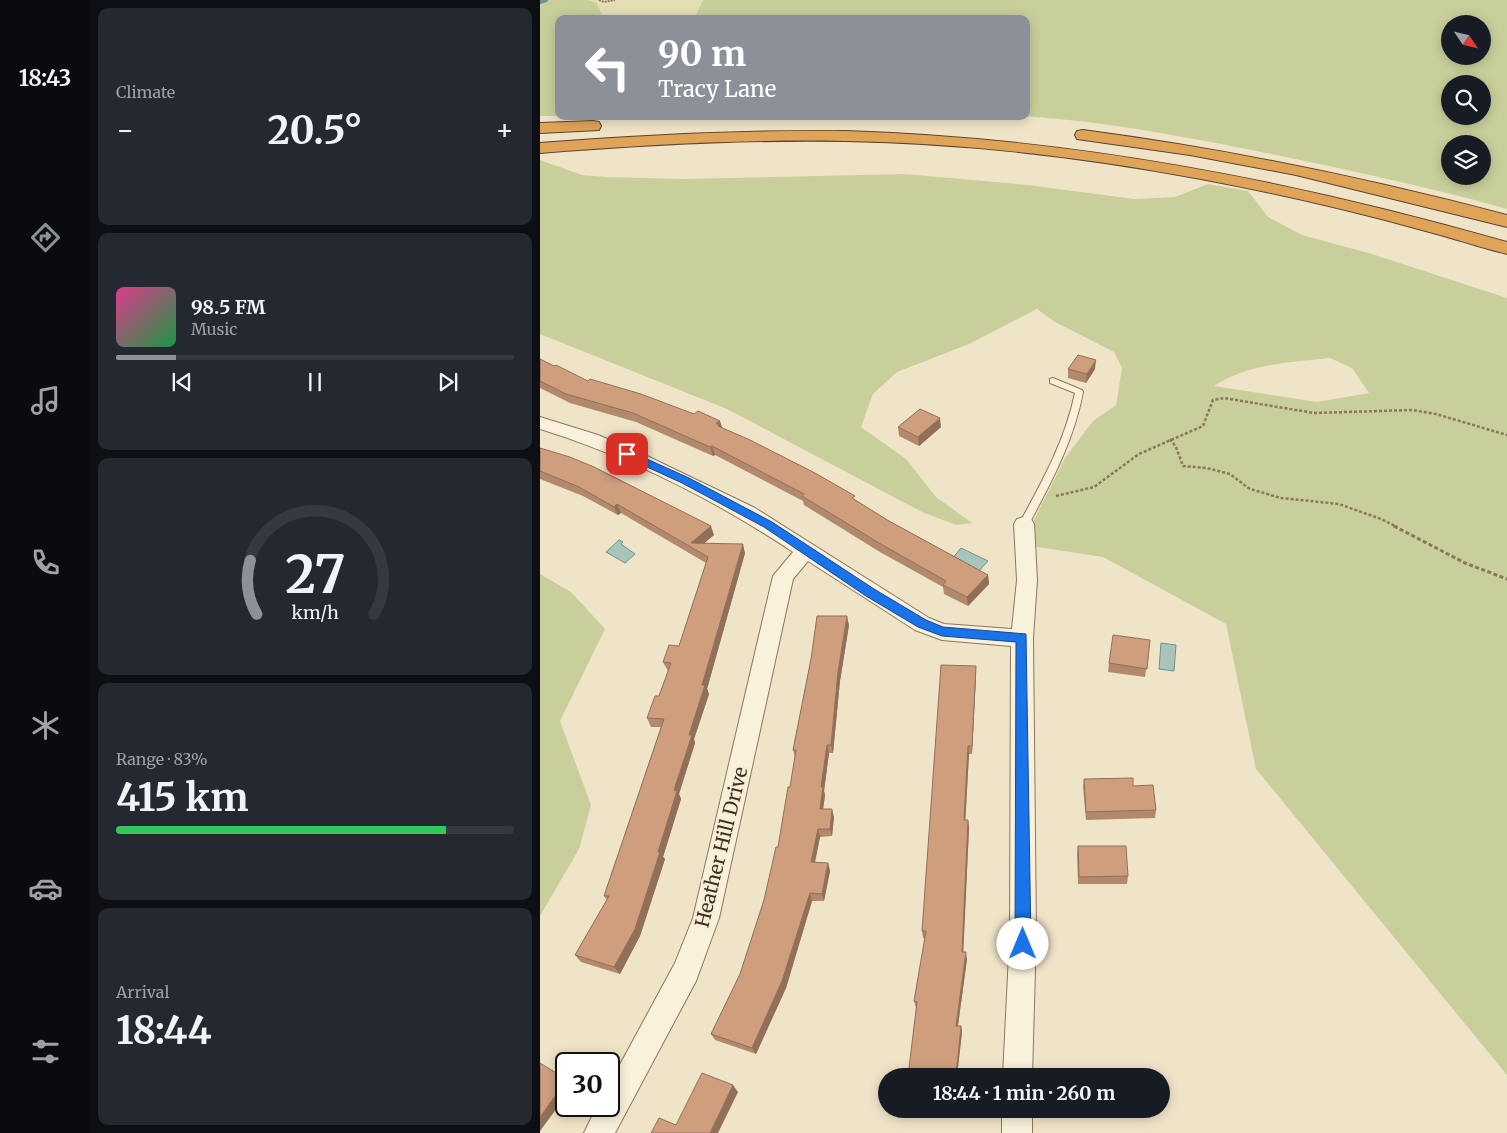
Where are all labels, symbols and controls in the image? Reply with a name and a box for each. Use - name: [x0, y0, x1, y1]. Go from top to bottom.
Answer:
- north arrow: [1441, 15, 1491, 65]
- map controls: [1441, 15, 1491, 185]
- text: 90 m: [658, 32, 746, 76]
- icon: left: [575, 35, 640, 100]
- text: 18:43: [19, 64, 71, 92]
- text: Tracy Lane: [658, 75, 776, 103]
- button: search: [1441, 75, 1491, 125]
- text: Climate: [116, 82, 175, 102]
- text: 20.5°: [268, 107, 362, 154]
- text: −: [116, 112, 135, 148]
- text: +: [495, 112, 514, 148]
- button: layers: [1441, 135, 1491, 185]
- icon: directions: [28, 220, 63, 255]
- text: 98.5 FM: [191, 295, 266, 319]
- text: Music: [191, 319, 237, 339]
- icon: previous: [168, 368, 196, 396]
- icon: pause: [301, 368, 329, 396]
- icon: next: [434, 368, 462, 396]
- icon: music: [28, 383, 63, 418]
- pin: [606, 433, 648, 475]
- icon: arrive: [613, 440, 641, 468]
- text: 27: [285, 542, 345, 607]
- icon: phone: [28, 545, 63, 580]
- text: km/h: [291, 601, 339, 624]
- icon: climate: [28, 708, 63, 743]
- text: Range · 83%: [116, 749, 208, 769]
- street label: Heather Hill Drive: [689, 764, 753, 930]
- text: 415 km: [116, 774, 248, 821]
- icon: car: [28, 871, 63, 906]
- position arrow: [996, 917, 1048, 969]
- text: Arrival: [116, 982, 169, 1002]
- text: 18:44: [116, 1007, 212, 1054]
- icon: filters: [28, 1034, 63, 1069]
- speed limit sign: 30: [555, 1052, 620, 1117]
- text: 18:44 · 1 min · 260 m: [933, 1081, 1115, 1105]

